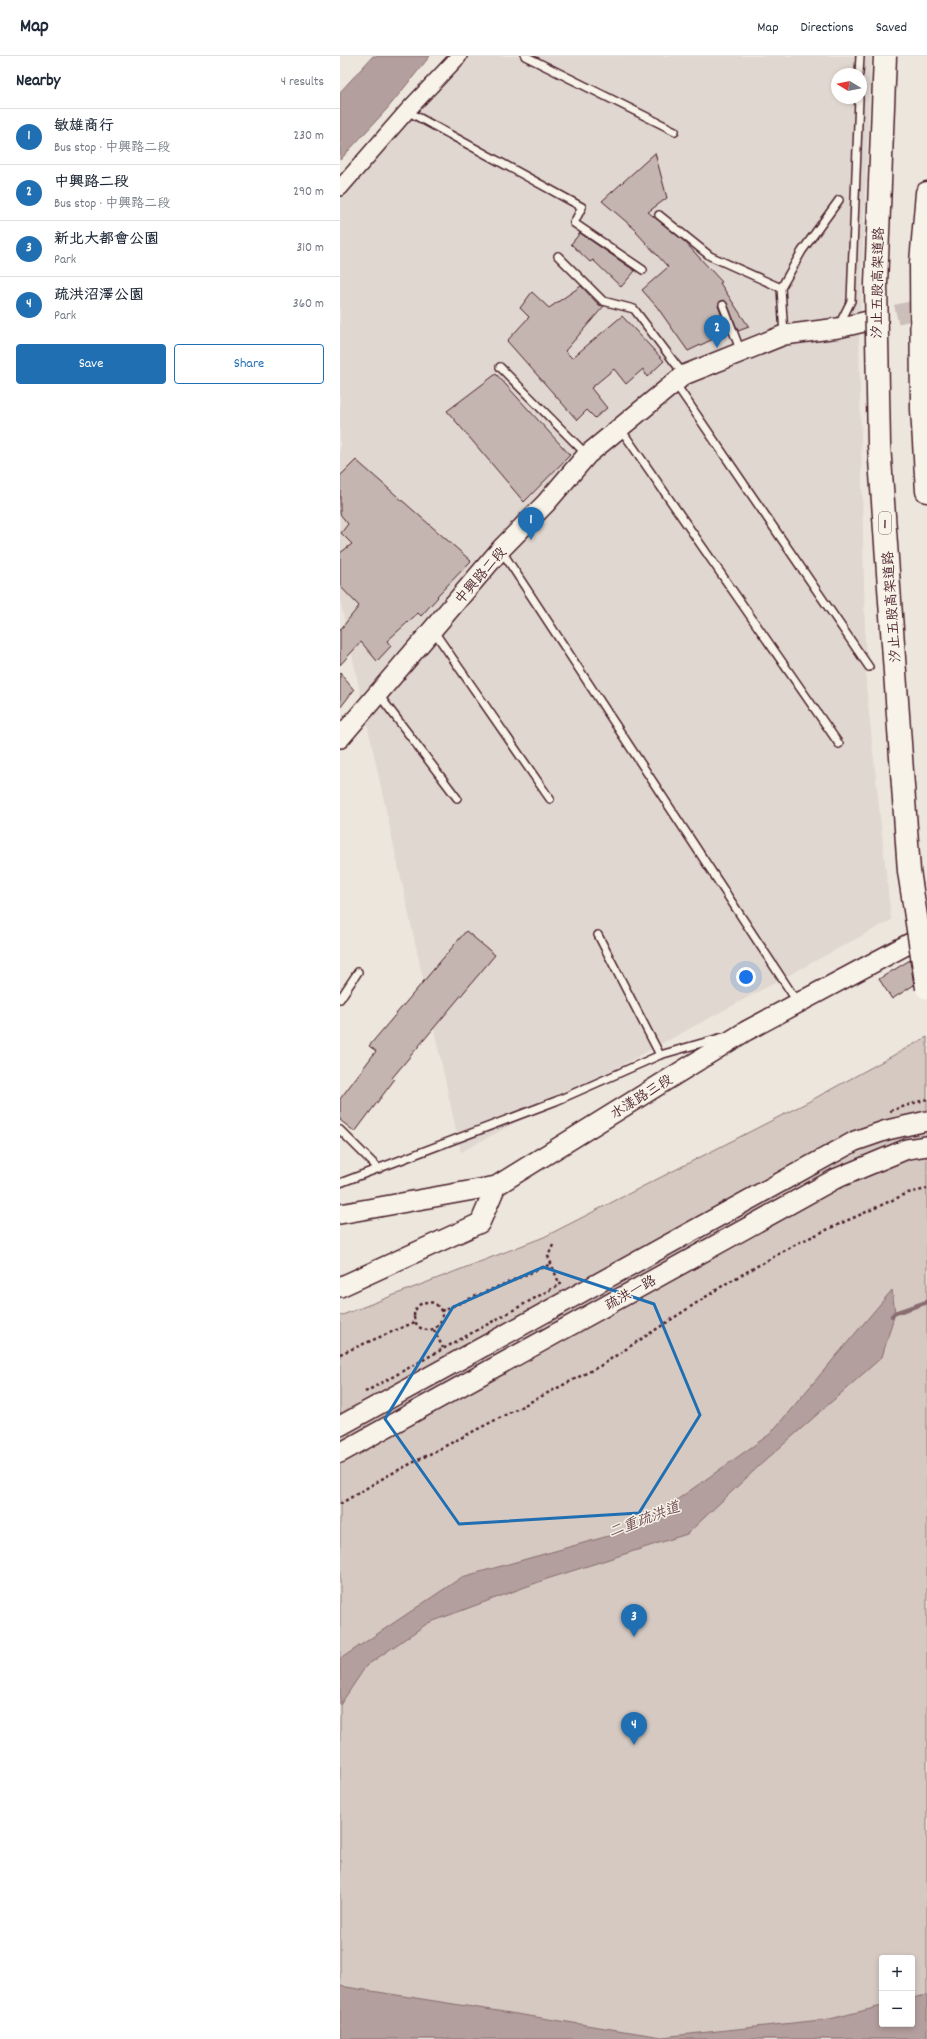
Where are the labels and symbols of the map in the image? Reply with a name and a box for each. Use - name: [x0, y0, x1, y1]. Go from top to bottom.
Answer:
- north arrow: [831, 68, 867, 104]
- street label: 汐止五股高架道路: [868, 227, 890, 339]
- pin: 2: [704, 315, 730, 348]
- pin: 1: [518, 507, 544, 540]
- road number: 1: [879, 512, 891, 534]
- street label: 中興路二段: [451, 543, 512, 609]
- street label: 汐止五股高架道路: [879, 550, 907, 663]
- your location: [736, 967, 756, 987]
- street label: 水漾路三段: [607, 1071, 677, 1125]
- street label: 疏洪一路: [602, 1271, 660, 1316]
- water label: 二重疏洪道: [606, 1496, 686, 1545]
- pin: 3: [621, 1604, 647, 1637]
- pin: 4: [621, 1712, 647, 1745]

